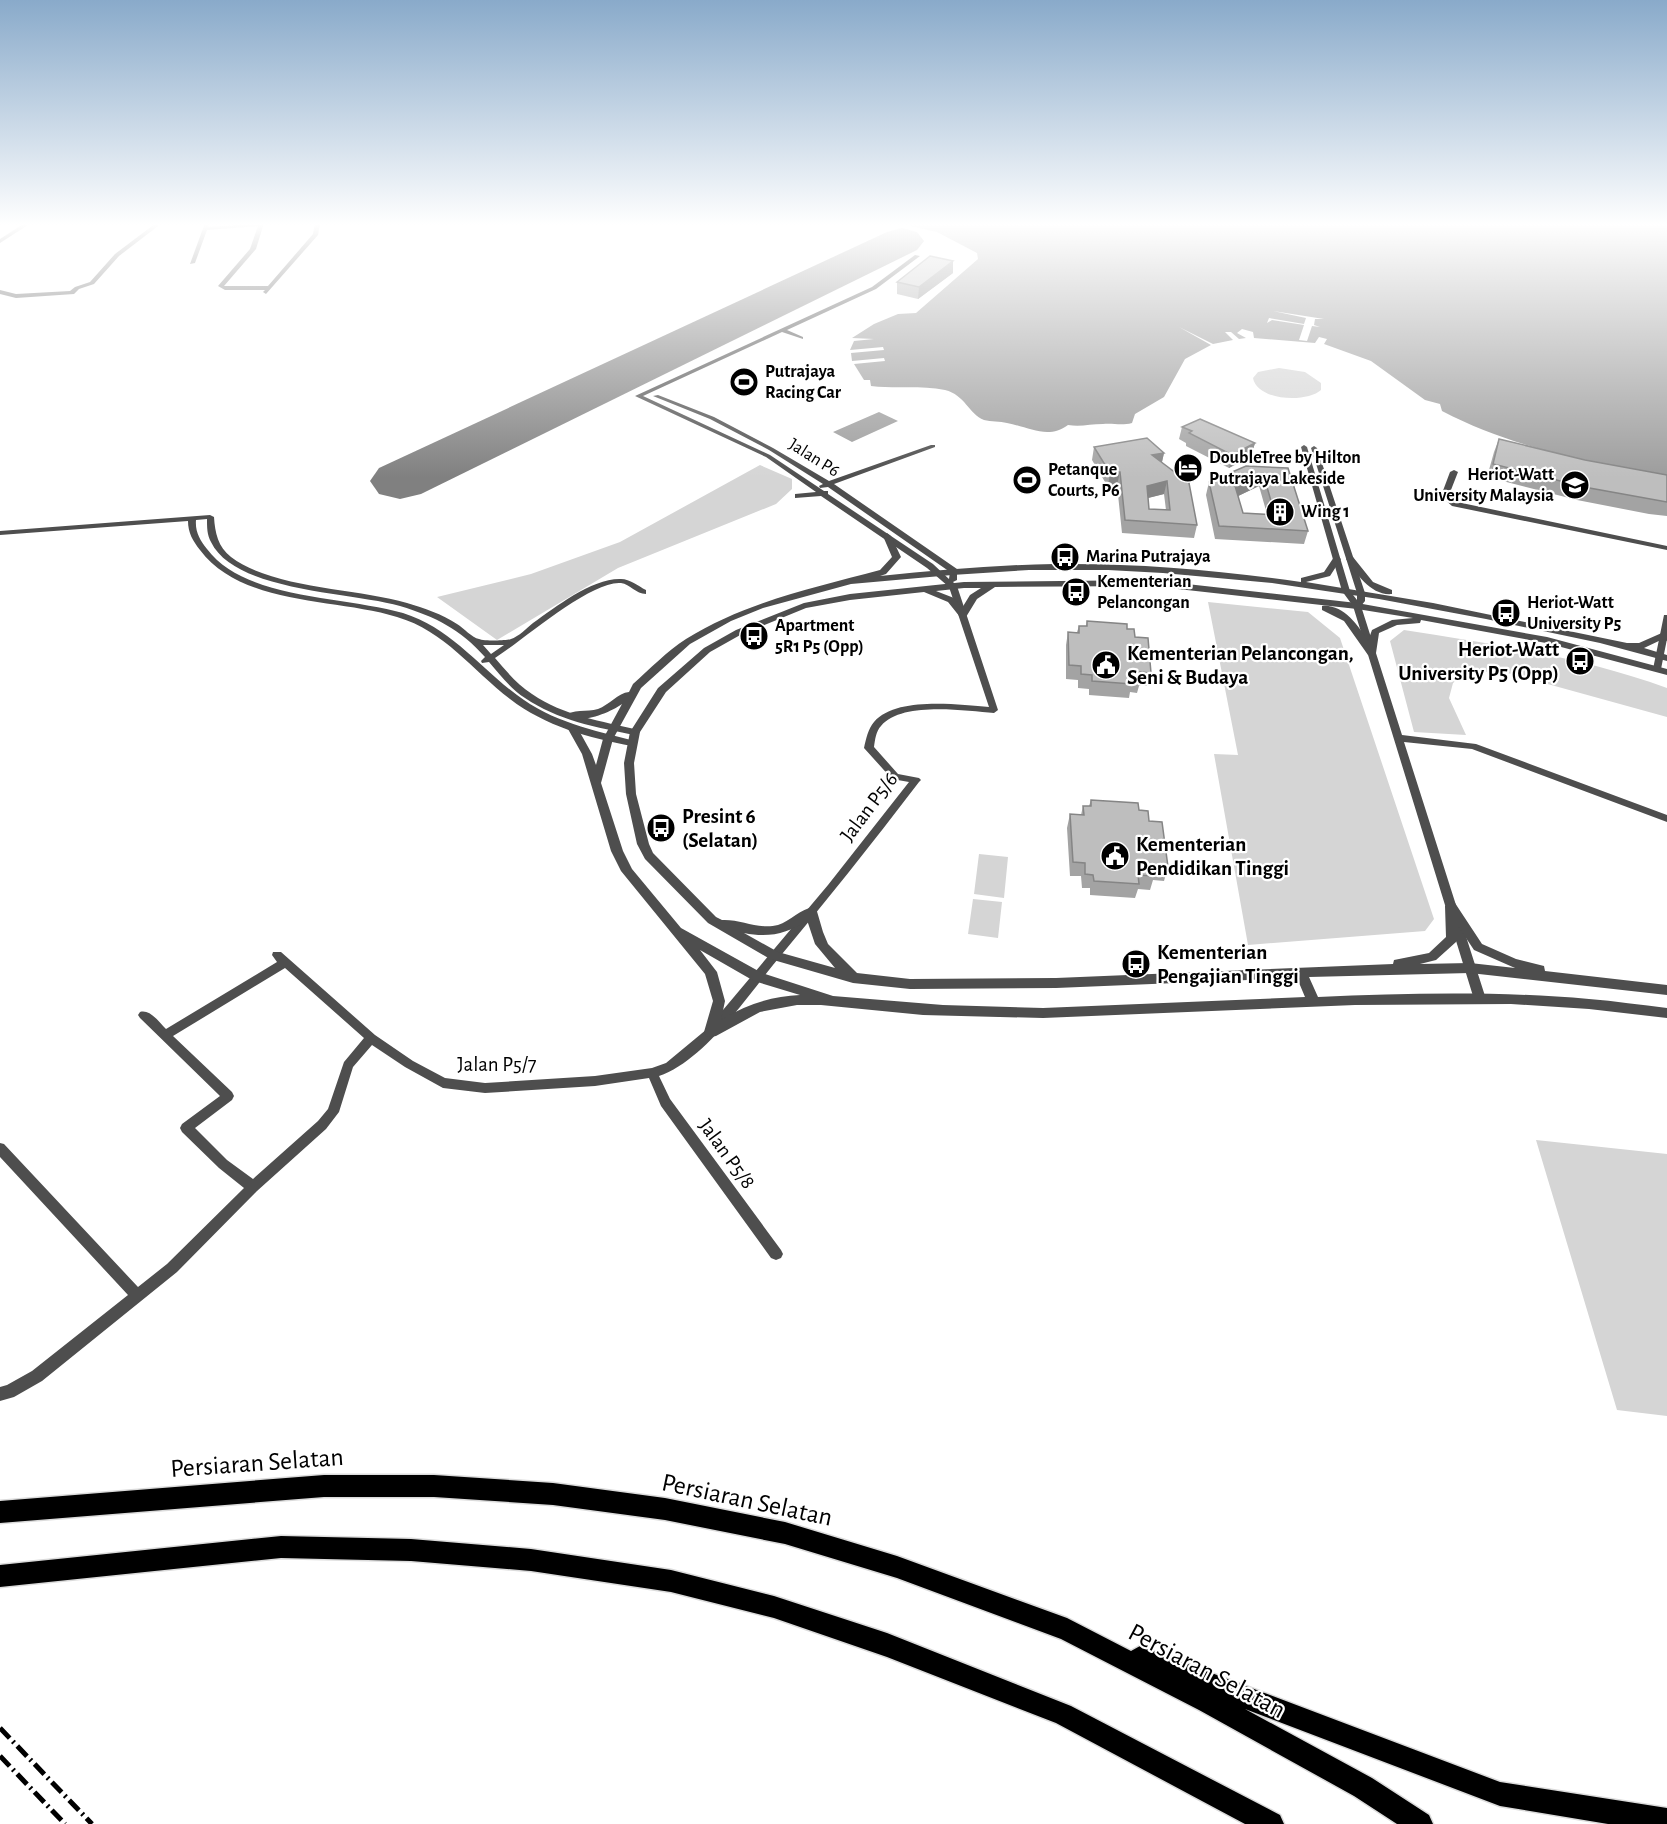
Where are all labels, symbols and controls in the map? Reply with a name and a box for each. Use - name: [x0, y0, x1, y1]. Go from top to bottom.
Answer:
- place label: Putrajaya Racing Car: [765, 363, 842, 402]
- sports icon: Putrajaya Racing Car: [728, 366, 760, 398]
- street label: Jalan P6: [785, 435, 843, 481]
- place label: DoubleTree by Hilton Putrajaya Lakeside: [1209, 449, 1361, 488]
- hotel icon: DoubleTree by Hilton Putrajaya Lakeside: [1172, 452, 1204, 484]
- place label: Petanque Courts, P6: [1048, 461, 1120, 500]
- sports icon: Petanque Courts, P6: [1011, 464, 1043, 496]
- place label: Heriot-Watt University Malaysia: [1413, 466, 1554, 505]
- school or university icon: Heriot-Watt University Malaysia: [1559, 469, 1591, 501]
- building icon: Wing 1: [1264, 496, 1296, 528]
- place label: Wing 1: [1301, 503, 1350, 521]
- bus stop icon: Marina Putrajaya: [1049, 541, 1081, 573]
- place label: Marina Putrajaya: [1086, 548, 1211, 566]
- place label: Kementerian Pelancongan: [1097, 573, 1192, 612]
- bus stop icon: Kementerian Pelancongan: [1060, 576, 1092, 608]
- place label: Heriot-Watt University P5: [1527, 594, 1621, 633]
- bus stop icon: Heriot-Watt University P5: [1490, 597, 1522, 629]
- place label: Apartment 5R1 P5 (Opp): [775, 617, 864, 656]
- bus stop icon: Apartment 5R1 P5 (Opp): [738, 620, 770, 652]
- place label: Heriot-Watt University P5 (Opp): [1398, 639, 1559, 684]
- place label: Kementerian Pelancongan, Seni & Budaya: [1127, 643, 1354, 688]
- bus stop icon: Heriot-Watt University P5 (Opp): [1564, 645, 1596, 677]
- public building icon: Kementerian Pelancongan, Seni & Budaya: [1090, 649, 1122, 681]
- street label: Jalan P5/6: [836, 769, 902, 845]
- place label: Presint 6 (Selatan): [682, 806, 758, 851]
- bus stop icon: Presint 6 (Selatan): [645, 812, 677, 844]
- place label: Kementerian Pendidikan Tinggi: [1136, 834, 1289, 879]
- public building icon: Kementerian Pendidikan Tinggi: [1099, 840, 1131, 872]
- place label: Kementerian Pengajian Tinggi: [1157, 942, 1299, 987]
- bus stop icon: Kementerian Pengajian Tinggi: [1120, 948, 1152, 980]
- street label: Jalan P5/7: [457, 1054, 537, 1075]
- street label: Jalan P5/8: [695, 1115, 759, 1193]
- street label: Persiaran Selatan: [169, 1444, 345, 1482]
- street label: Persiaran Selatan: [659, 1469, 835, 1531]
- street label: Persiaran Selatan: [1124, 1619, 1290, 1723]

